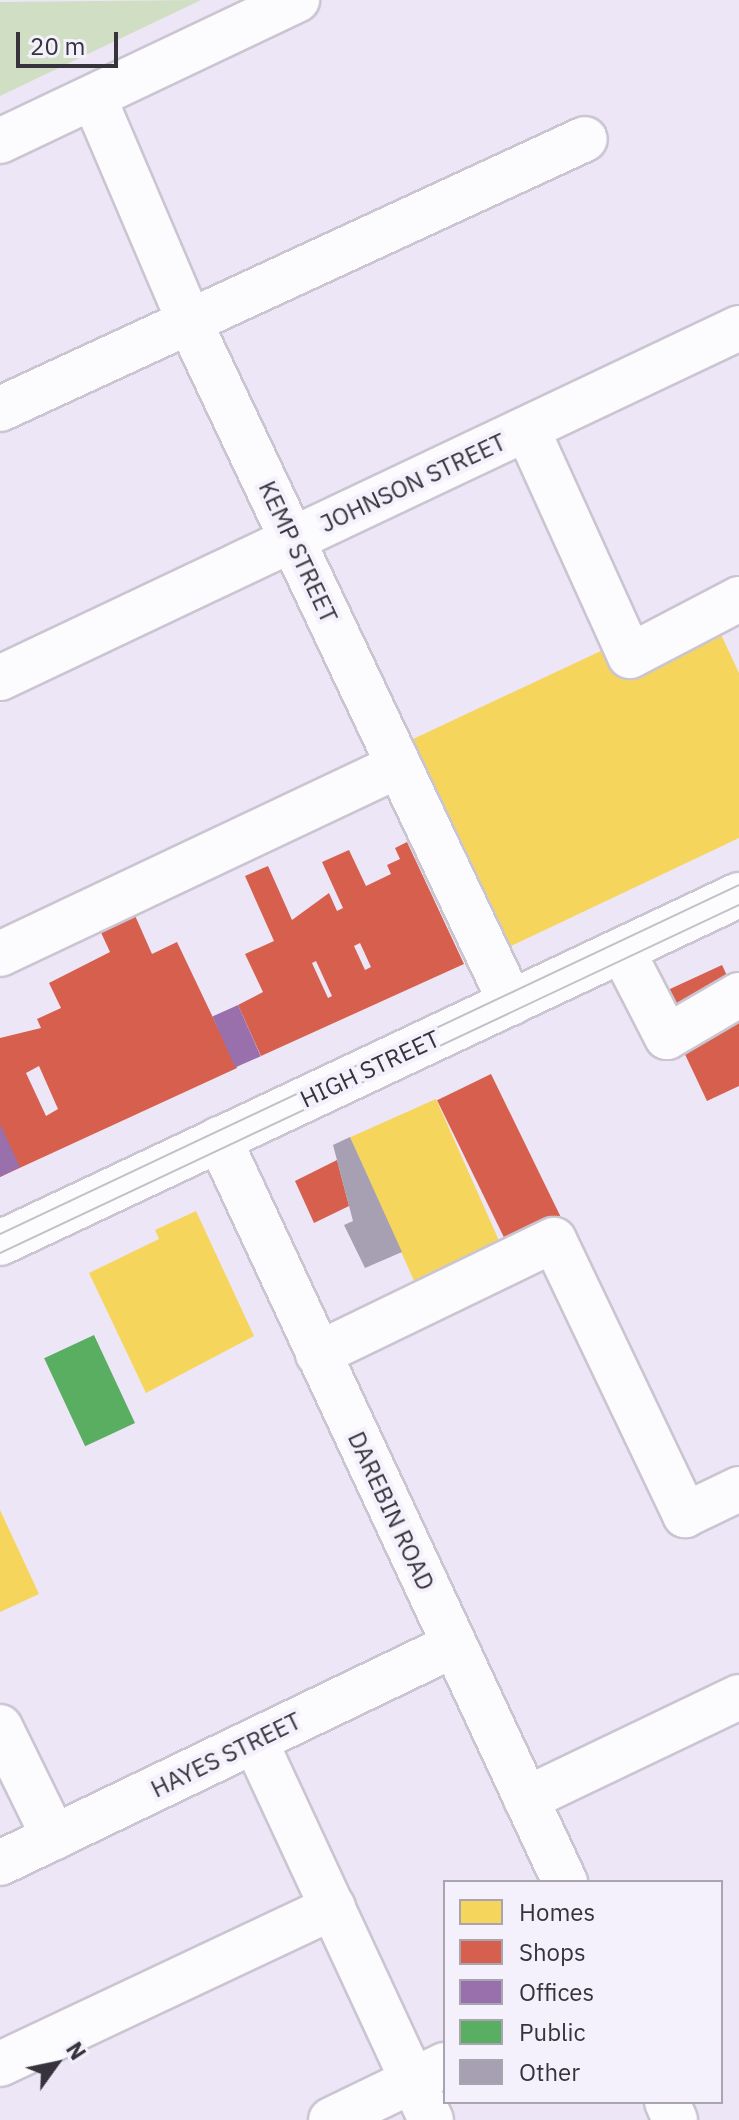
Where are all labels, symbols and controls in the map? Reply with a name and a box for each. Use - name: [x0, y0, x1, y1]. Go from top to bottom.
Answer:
- scale bar: [20, 16, 122, 66]
- text: 20 m: [30, 30, 85, 62]
- street label: JOHNSON STREET: [316, 427, 510, 539]
- street label: KEMP STREET: [253, 476, 343, 628]
- street label: HIGH STREET: [296, 1024, 444, 1114]
- street label: DAREBIN ROAD: [342, 1427, 440, 1595]
- street label: HAYES STREET: [146, 1706, 306, 1804]
- legend: [443, 1880, 723, 2104]
- text: Homes: [519, 1896, 595, 1928]
- text: Shops: [519, 1936, 586, 1968]
- text: Offices: [519, 1976, 594, 2008]
- text: Public: [519, 2016, 586, 2048]
- north arrow: [16, 2024, 96, 2104]
- text: N: [60, 2036, 93, 2065]
- text: Other: [519, 2056, 580, 2088]

